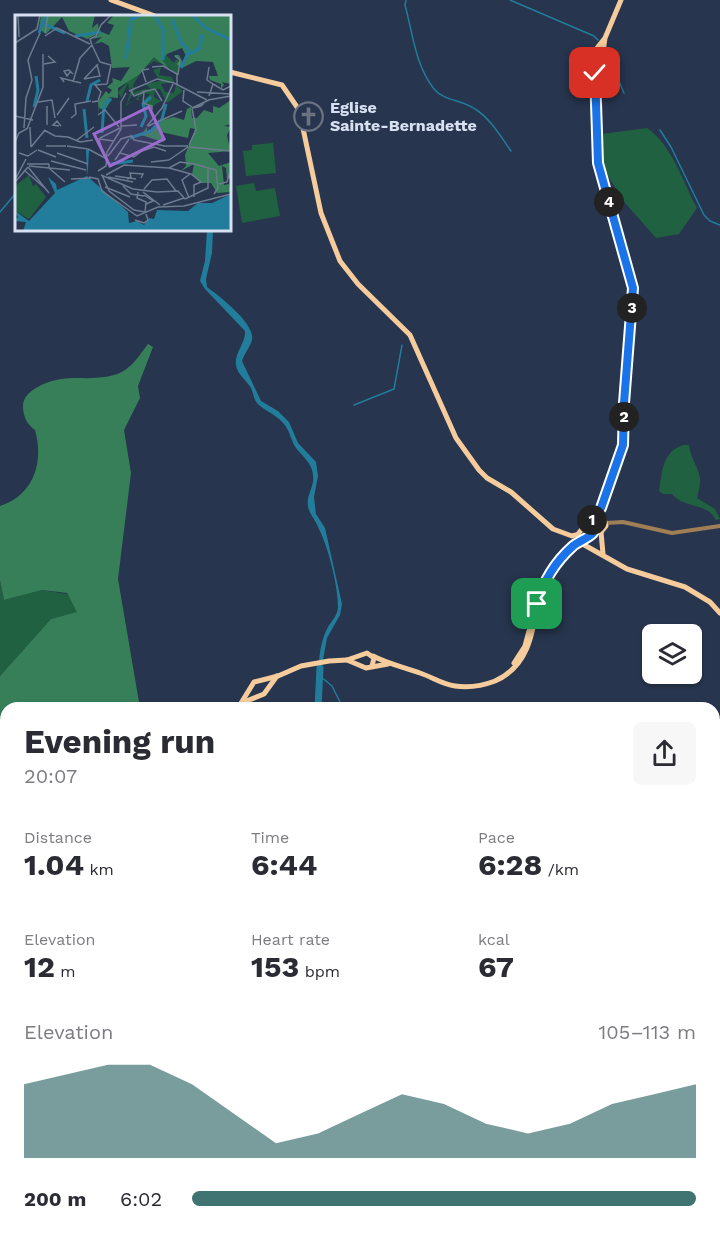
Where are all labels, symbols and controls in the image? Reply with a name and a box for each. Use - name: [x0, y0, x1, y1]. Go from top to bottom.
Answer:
- inset map: [15, 15, 231, 231]
- pin: [569, 47, 620, 98]
- icon: check: [578, 56, 611, 89]
- place label: Église Sainte-Bernadette: [330, 98, 477, 135]
- church icon: Église Sainte-Bernadette: [293, 100, 325, 132]
- pin: 4: [594, 187, 624, 217]
- text: 4: [604, 192, 614, 211]
- pin: 3: [617, 293, 647, 323]
- text: 3: [627, 298, 637, 317]
- pin: 2: [609, 402, 639, 432]
- text: 2: [619, 407, 629, 426]
- pin: 1: [577, 505, 607, 535]
- text: 1: [589, 510, 595, 529]
- pin: [511, 578, 562, 629]
- icon: arrive: [520, 587, 553, 620]
- map controls: [642, 624, 702, 684]
- button: layers: [642, 624, 702, 684]
- text: Evening run: [24, 722, 215, 761]
- button: share: [633, 722, 696, 785]
- text: 20:07: [24, 764, 77, 788]
- text: Distance: [24, 828, 92, 847]
- text: Time: [251, 828, 289, 847]
- text: Pace: [478, 828, 515, 847]
- text: 1.04: [24, 847, 84, 882]
- text: 6:44: [251, 847, 317, 882]
- text: 6:28: [478, 847, 542, 882]
- text: km: [84, 860, 114, 879]
- text: /km: [542, 860, 579, 879]
- text: Elevation: [24, 930, 95, 949]
- text: Heart rate: [251, 930, 330, 949]
- text: kcal: [478, 930, 510, 949]
- text: 12: [24, 949, 55, 984]
- text: 153: [251, 949, 299, 984]
- text: 67: [478, 949, 514, 984]
- text: m: [55, 962, 76, 981]
- text: bpm: [299, 962, 340, 981]
- text: Elevation: [24, 1020, 113, 1044]
- text: 105–113 m: [599, 1020, 696, 1044]
- text: 200 m: [24, 1187, 86, 1211]
- text: 6:02: [120, 1187, 162, 1211]

